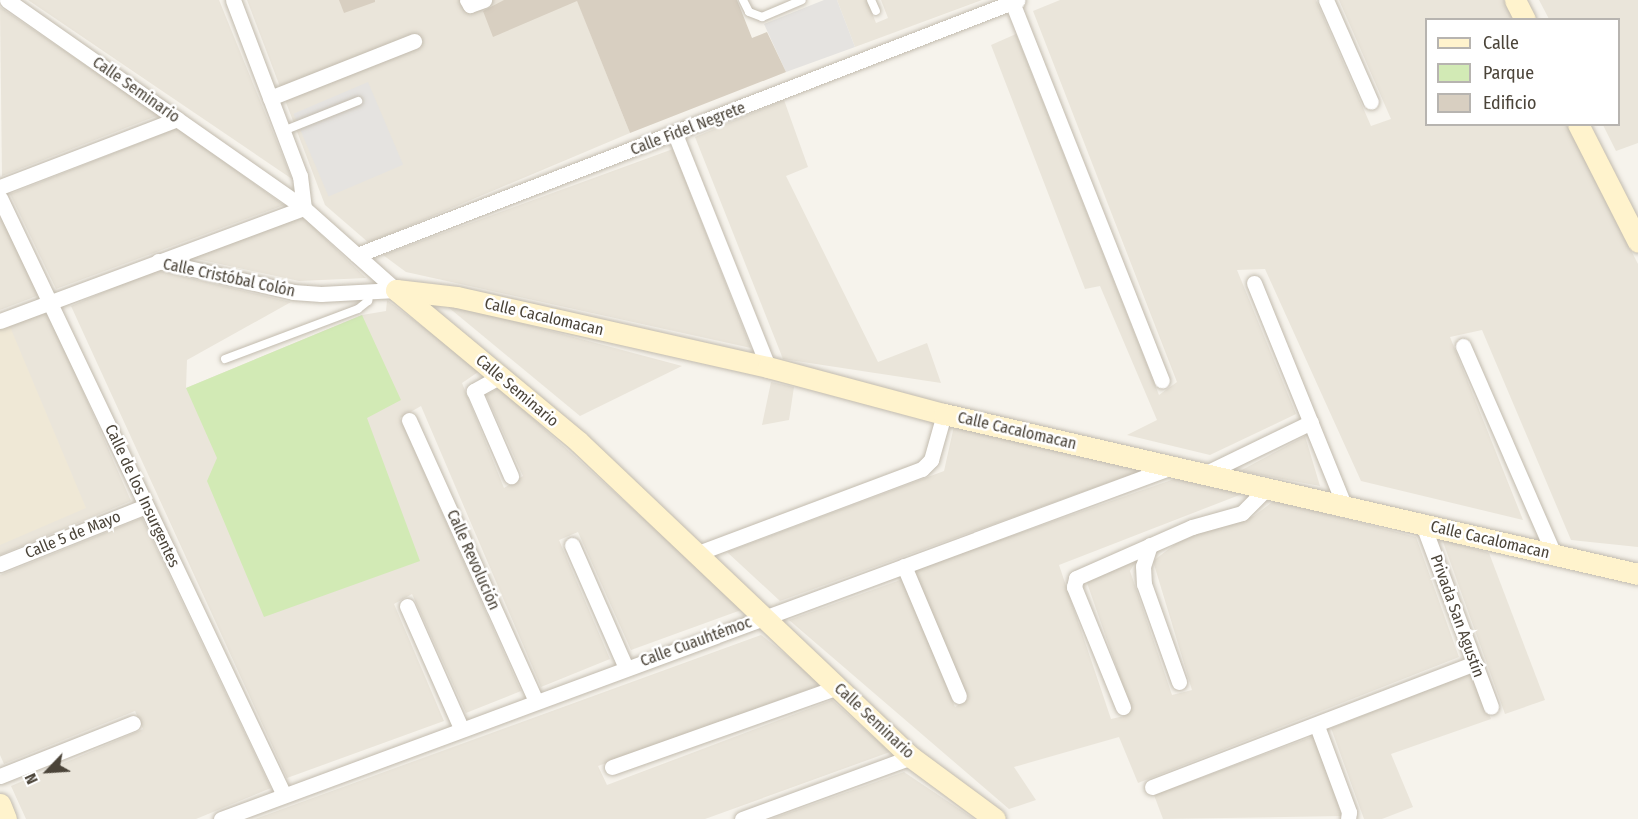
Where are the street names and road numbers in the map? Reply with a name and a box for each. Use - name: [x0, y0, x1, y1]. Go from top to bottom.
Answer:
- street label: Calle Seminario: [89, 53, 183, 127]
- street label: Calle Fidel Negrete: [628, 98, 748, 160]
- street label: Calle Cristóbal Colón: [161, 255, 297, 301]
- street label: Calle Cacalomacan: [483, 294, 605, 340]
- street label: Calle Seminario: [472, 351, 562, 431]
- street label: Calle Cacalomacan: [956, 408, 1078, 454]
- street label: Calle de los Insurgentes: [100, 421, 184, 571]
- street label: Calle 5 de Mayo: [22, 507, 124, 563]
- street label: Calle Revolución: [442, 507, 504, 613]
- street label: Calle Cacalomacan: [1429, 517, 1551, 563]
- street label: Privada San Agustín: [1426, 552, 1488, 680]
- street label: Calle Cuauhtémoc: [638, 613, 754, 671]
- street label: Calle Seminario: [830, 679, 918, 763]

